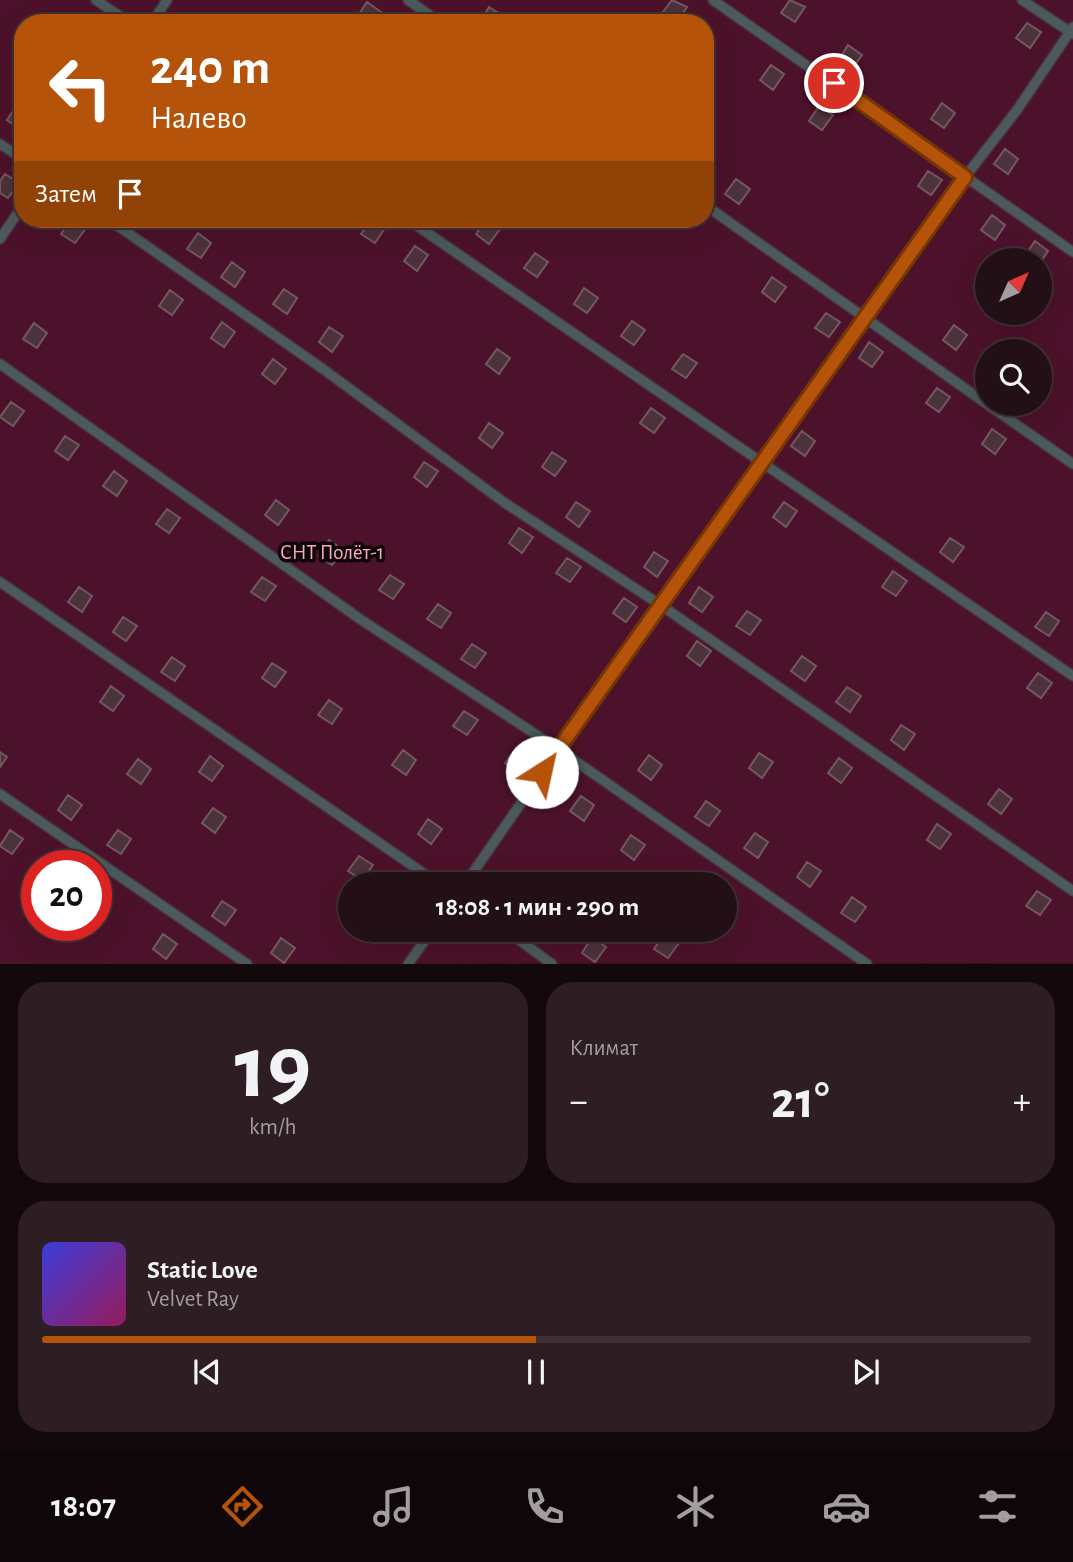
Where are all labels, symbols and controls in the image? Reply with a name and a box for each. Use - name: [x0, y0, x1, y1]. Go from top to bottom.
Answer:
- icon: left: [35, 42, 126, 133]
- text: 240 m: [150, 44, 270, 93]
- pin: [804, 53, 864, 113]
- icon: arrive: [815, 64, 853, 102]
- text: Налево: [150, 102, 247, 134]
- icon: arrive: [111, 175, 149, 213]
- text: Затем: [35, 181, 97, 207]
- north arrow: [975, 248, 1052, 326]
- map controls: [975, 248, 1052, 416]
- button: search: [975, 339, 1052, 416]
- park label: СНТ Полёт-1: [280, 542, 384, 563]
- position arrow: [505, 735, 579, 809]
- speed limit sign: 20: [21, 850, 112, 941]
- text: 18:08 · 1 мин · 290 m: [436, 894, 639, 920]
- text: 19: [234, 1023, 311, 1114]
- text: Климат: [570, 1037, 638, 1060]
- text: 21°: [771, 1075, 829, 1127]
- text: −: [570, 1083, 588, 1121]
- text: +: [1013, 1083, 1031, 1121]
- text: km/h: [249, 1116, 296, 1139]
- text: Static Love: [147, 1257, 258, 1283]
- text: Velvet Ray: [147, 1288, 239, 1311]
- icon: previous: [188, 1353, 226, 1391]
- icon: pause: [517, 1353, 555, 1391]
- icon: next: [847, 1353, 885, 1391]
- icon: directions: [218, 1482, 267, 1531]
- icon: music: [369, 1482, 418, 1531]
- icon: phone: [520, 1482, 569, 1531]
- icon: climate: [671, 1482, 720, 1531]
- icon: car: [822, 1482, 871, 1531]
- icon: filters: [973, 1482, 1022, 1531]
- text: 18:07: [51, 1490, 116, 1522]

